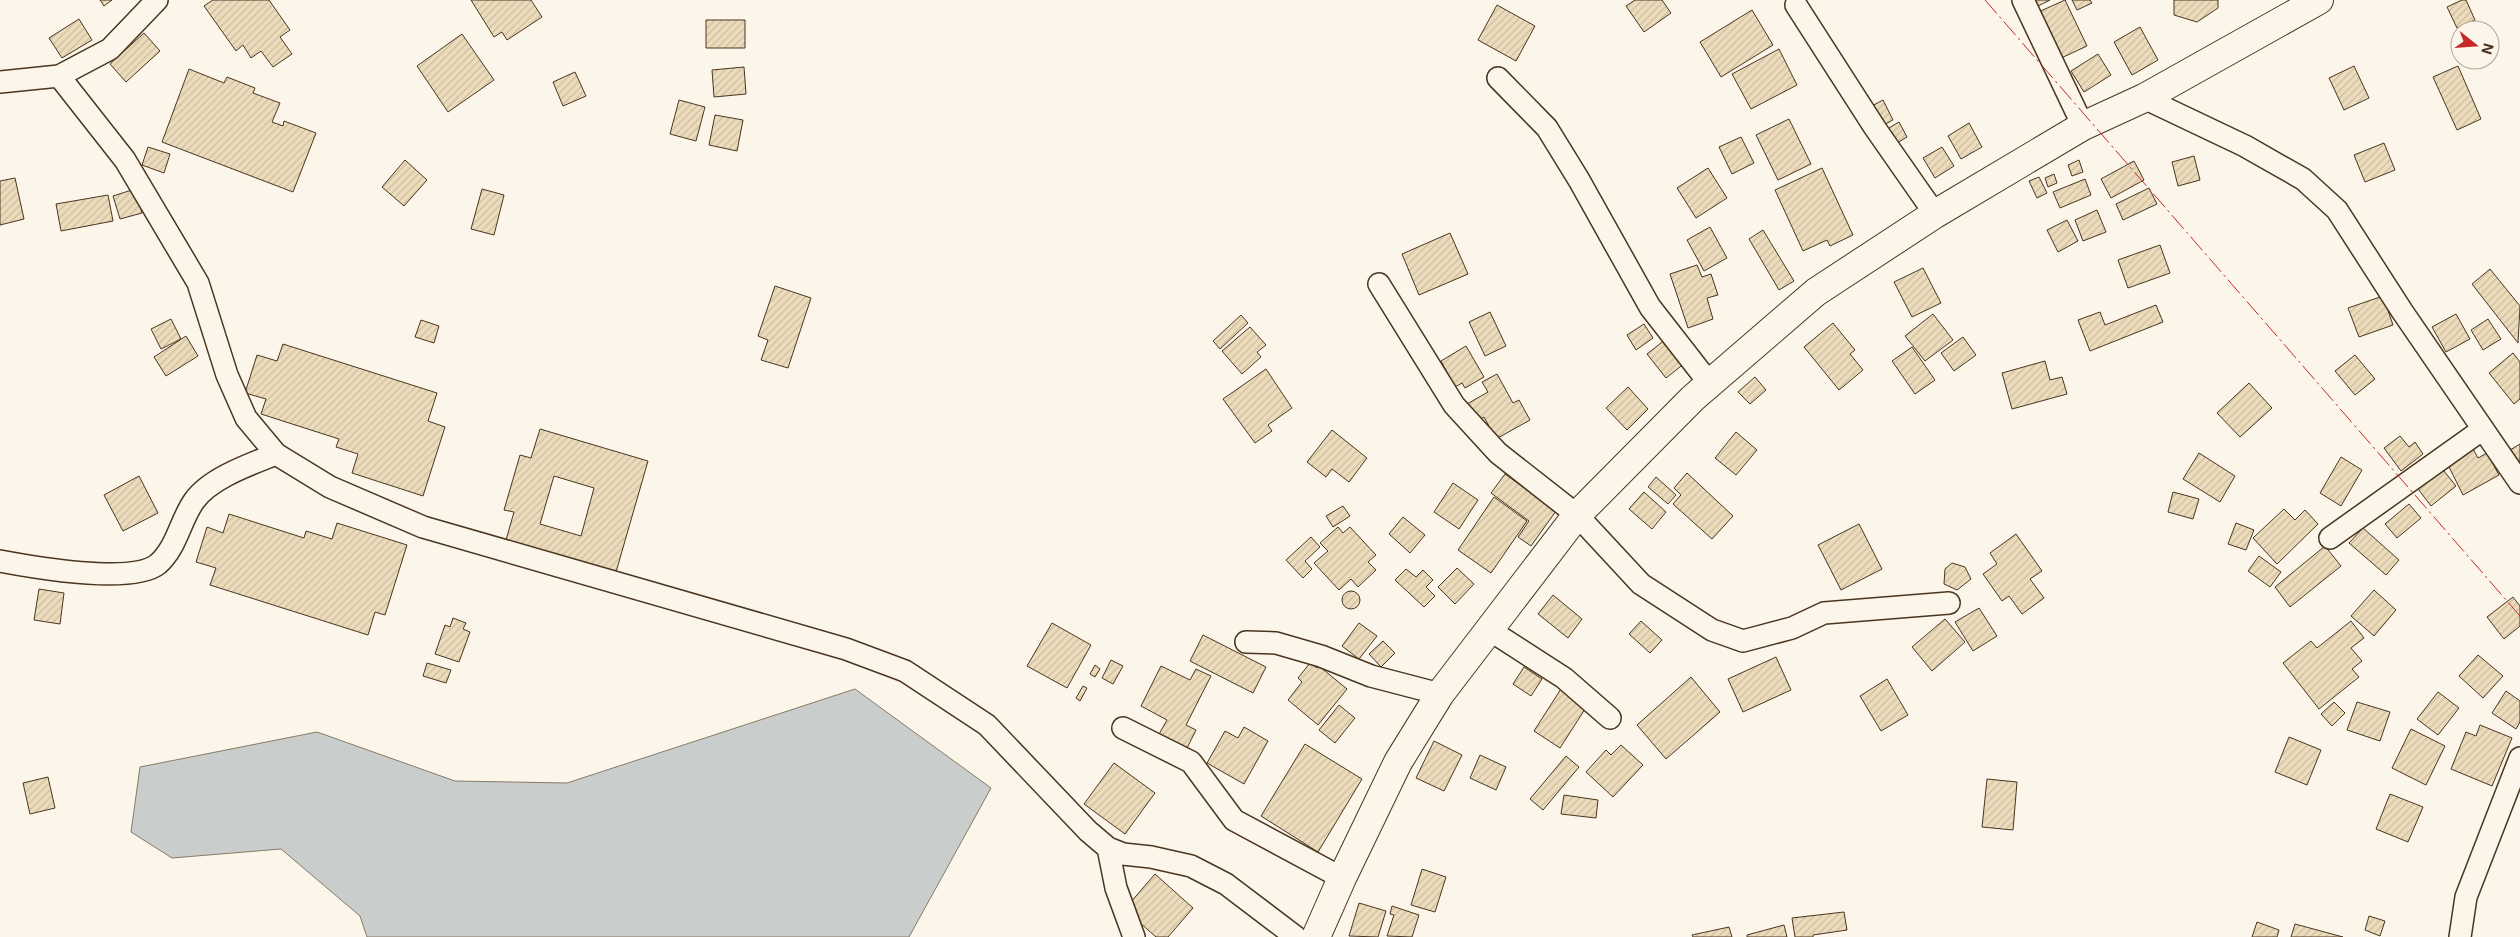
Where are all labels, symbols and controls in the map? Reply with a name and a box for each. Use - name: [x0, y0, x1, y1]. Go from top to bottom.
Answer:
- north arrow: [2450, 20, 2500, 70]
- text: N: [2478, 41, 2498, 57]

